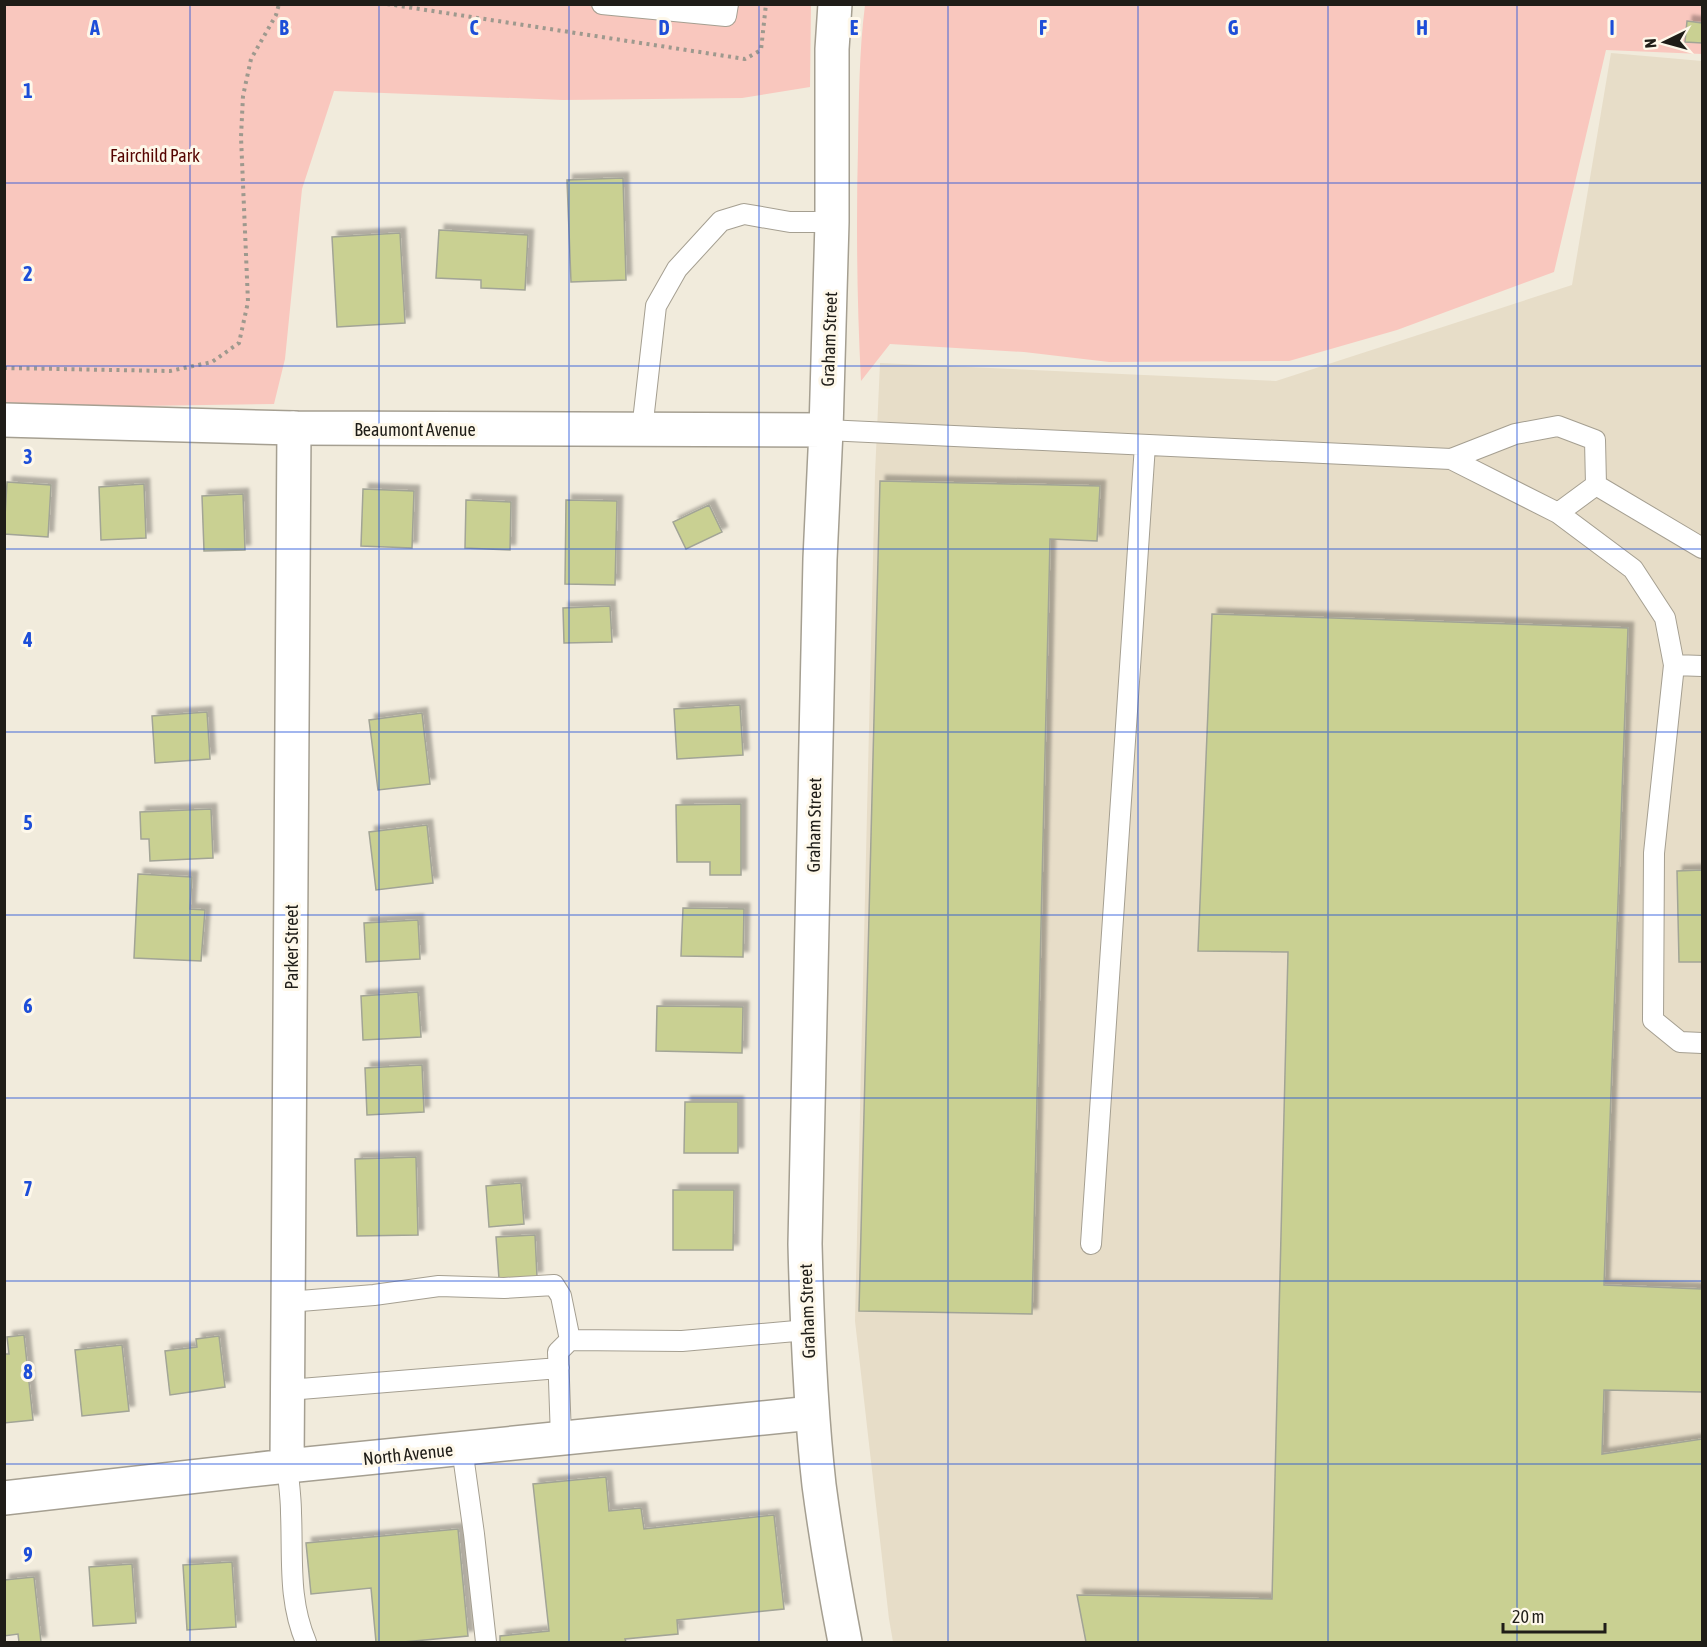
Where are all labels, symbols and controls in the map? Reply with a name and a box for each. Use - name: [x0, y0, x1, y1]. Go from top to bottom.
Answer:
- north arrow: [1635, 12, 1695, 72]
- text: A: [89, 16, 100, 39]
- text: B: [279, 16, 289, 39]
- text: C: [470, 16, 479, 39]
- text: D: [658, 16, 670, 39]
- text: E: [850, 16, 859, 39]
- text: F: [1039, 16, 1047, 39]
- text: G: [1228, 16, 1239, 39]
- text: H: [1416, 16, 1428, 39]
- text: I: [1609, 16, 1615, 39]
- text: N: [1641, 38, 1659, 49]
- text: 1: [23, 79, 33, 102]
- park label: Fairchild Park: [110, 145, 200, 166]
- text: 2: [23, 262, 33, 285]
- street label: Graham Street: [817, 291, 841, 387]
- street label: Beaumont Avenue: [354, 419, 476, 440]
- text: 3: [23, 445, 33, 468]
- text: 4: [22, 628, 33, 651]
- street label: Graham Street: [803, 777, 825, 873]
- text: 5: [23, 811, 33, 834]
- street label: Parker Street: [281, 904, 302, 990]
- text: 6: [23, 994, 33, 1017]
- text: 7: [23, 1177, 33, 1200]
- street label: Graham Street: [795, 1263, 819, 1359]
- text: 8: [23, 1360, 33, 1383]
- street label: North Avenue: [362, 1439, 454, 1469]
- text: 9: [23, 1543, 33, 1566]
- scale bar: [1503, 1596, 1605, 1634]
- text: 20 m: [1512, 1606, 1544, 1627]

